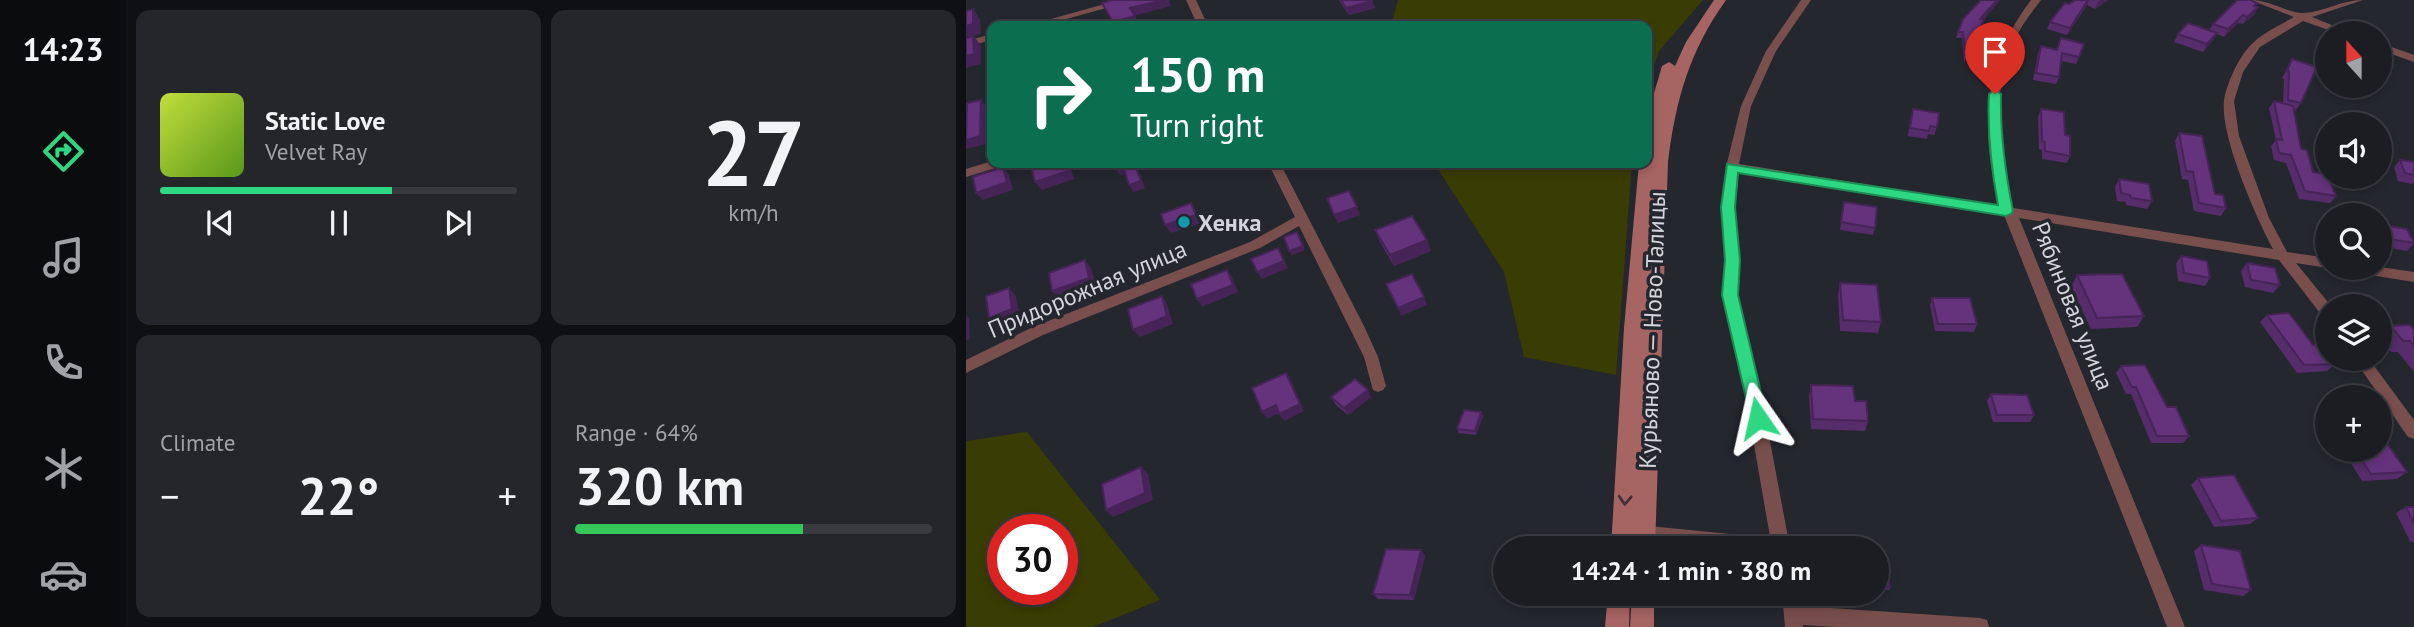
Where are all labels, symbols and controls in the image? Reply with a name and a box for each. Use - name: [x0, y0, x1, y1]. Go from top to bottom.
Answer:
- north arrow: [2315, 21, 2392, 98]
- map controls: [2315, 21, 2392, 462]
- pin: [1965, 22, 2025, 94]
- text: 14:23: [22, 28, 104, 70]
- icon: arrive: [1976, 33, 2014, 71]
- text: 150 m: [1130, 42, 1265, 106]
- icon: right: [1015, 49, 1106, 140]
- text: 27: [702, 93, 805, 211]
- text: Static Love: [265, 104, 386, 137]
- text: Turn right: [1130, 104, 1264, 146]
- button: sound: [2315, 112, 2392, 189]
- icon: directions: [39, 127, 88, 176]
- text: Velvet Ray: [265, 137, 367, 166]
- street label: Курьяново — Ново-Талицы: [1632, 191, 1672, 469]
- text: km/h: [728, 198, 779, 227]
- button: search: [2315, 203, 2392, 280]
- icon: previous: [201, 204, 239, 242]
- icon: pause: [320, 204, 358, 242]
- icon: next: [439, 204, 477, 242]
- place label: Хенка: [1198, 207, 1261, 238]
- marker: Хенка: [1176, 214, 1192, 230]
- street label: Рябиновая улица: [2025, 217, 2121, 395]
- icon: music: [39, 233, 88, 282]
- street label: Придорожная улица: [983, 233, 1191, 345]
- button: layers: [2315, 294, 2392, 371]
- icon: phone: [39, 338, 88, 387]
- position arrow: [1721, 381, 1795, 455]
- button: +: [2315, 385, 2392, 462]
- text: Range · 64%: [575, 418, 698, 447]
- text: Climate: [160, 428, 235, 457]
- icon: climate: [39, 444, 88, 493]
- text: 320 km: [575, 452, 744, 519]
- text: 22°: [298, 462, 379, 529]
- text: −: [160, 471, 179, 520]
- text: +: [498, 471, 517, 520]
- one-way arrow: [1617, 494, 1632, 505]
- speed limit sign: 30: [987, 514, 1078, 605]
- icon: car: [39, 550, 88, 599]
- text: 14:24 · 1 min · 380 m: [1571, 554, 1811, 587]

